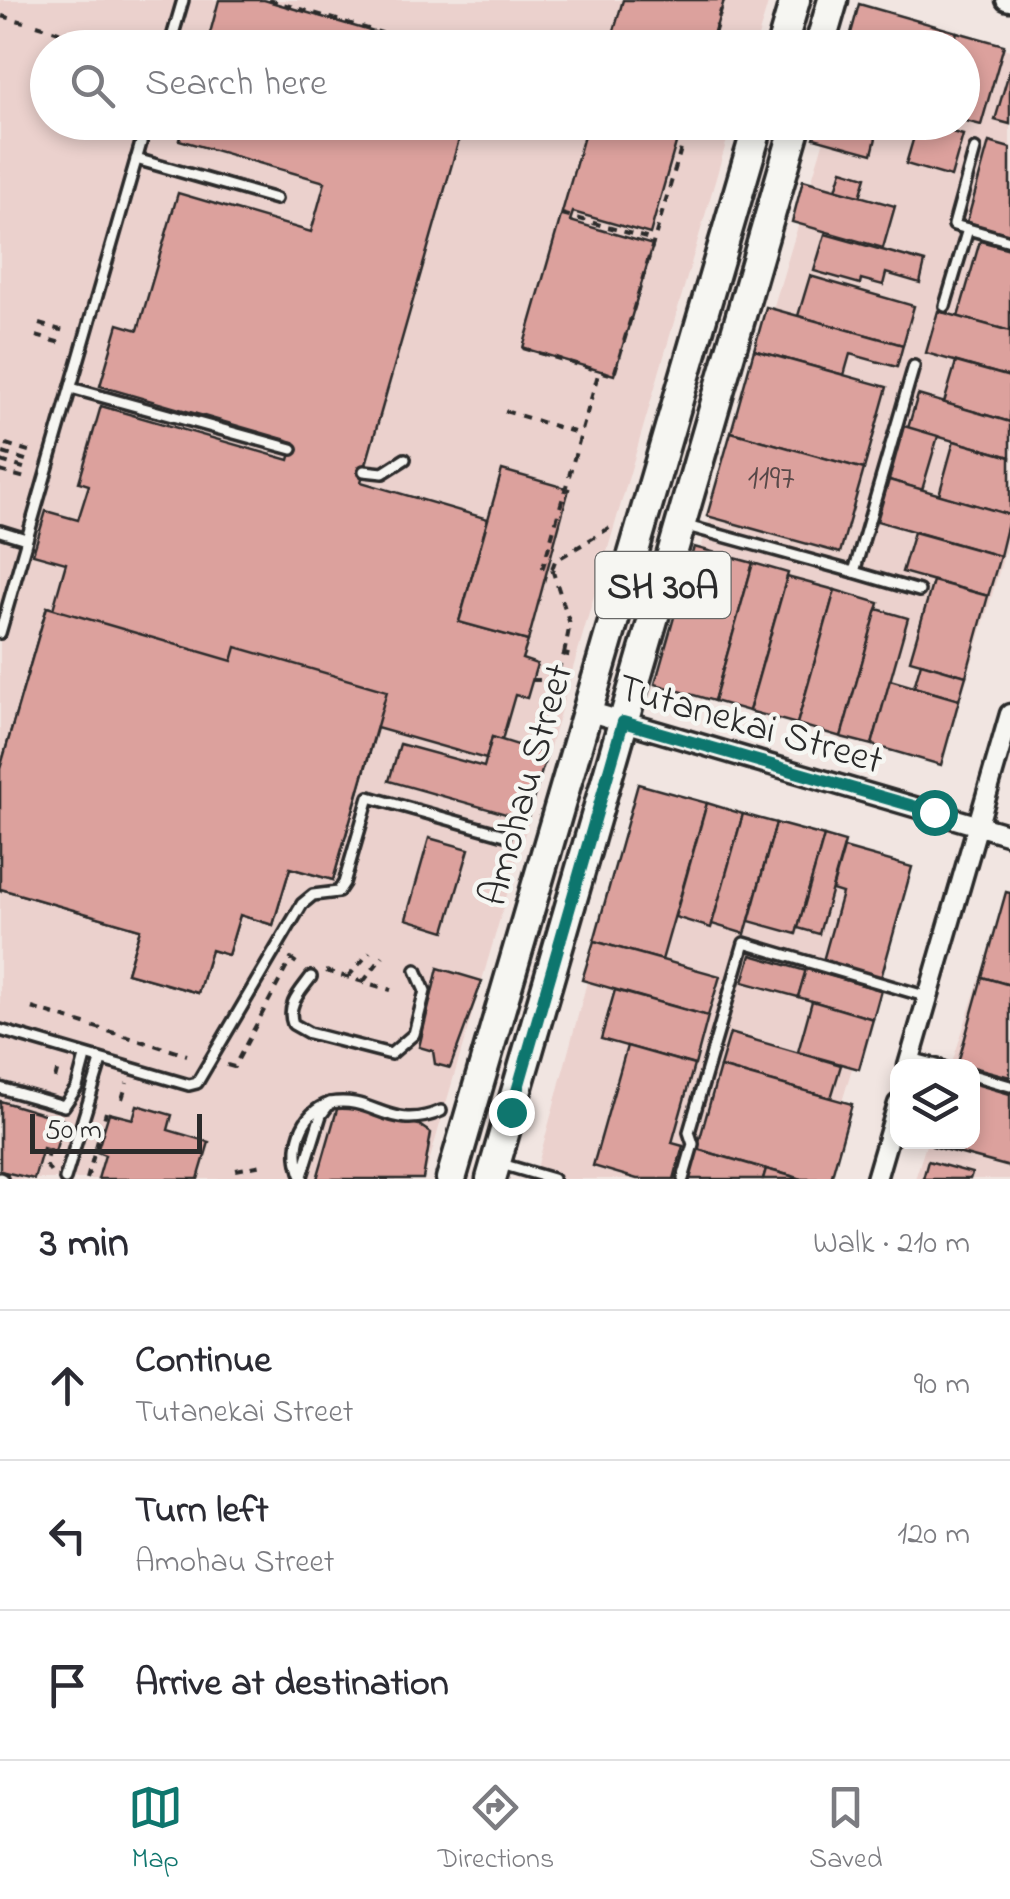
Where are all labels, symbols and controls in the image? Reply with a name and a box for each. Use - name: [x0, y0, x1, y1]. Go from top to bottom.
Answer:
- search box: [30, 30, 980, 140]
- text: Search here: [145, 57, 327, 113]
- icon: search: [65, 58, 120, 113]
- house number: 1197: [747, 454, 795, 505]
- road number: SH 30A: [596, 552, 730, 618]
- street label: Amohau Street: [466, 657, 591, 913]
- street label: Tutanekai Street: [610, 660, 889, 792]
- route start: [912, 790, 958, 836]
- map controls: [890, 1059, 980, 1149]
- button: layers: [890, 1059, 980, 1149]
- route end: [489, 1090, 535, 1136]
- scale bar: [30, 1109, 202, 1154]
- text: 50 m: [45, 1111, 102, 1152]
- text: 3 min: [40, 1214, 129, 1275]
- text: Walk · 210 m: [813, 1221, 970, 1268]
- text: Continue: [135, 1334, 271, 1390]
- icon: ahead: [40, 1358, 95, 1413]
- text: 90 m: [914, 1362, 970, 1409]
- text: Tutanekai Street: [135, 1390, 353, 1437]
- text: Turn left: [135, 1484, 268, 1540]
- icon: left: [40, 1508, 95, 1563]
- text: 120 m: [897, 1512, 970, 1559]
- text: Amohau Street: [135, 1540, 335, 1587]
- text: Arrive at destination: [135, 1657, 449, 1713]
- icon: arrive: [40, 1658, 95, 1713]
- tab: Map: [128, 1780, 183, 1881]
- tab: Directions: [438, 1780, 554, 1881]
- tab: Saved: [809, 1780, 882, 1881]

